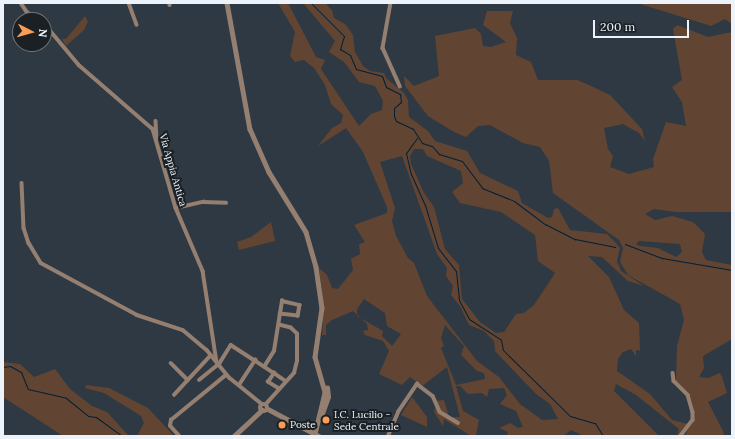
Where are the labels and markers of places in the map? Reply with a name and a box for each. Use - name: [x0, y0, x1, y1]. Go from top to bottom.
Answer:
- place label: I.C. Lucilio - Sede Centrale: [334, 408, 399, 432]
- marker: I.C. Lucilio - Sede Centrale: [321, 415, 331, 425]
- place label: Poste: [290, 419, 316, 431]
- marker: Poste: [277, 420, 287, 430]

